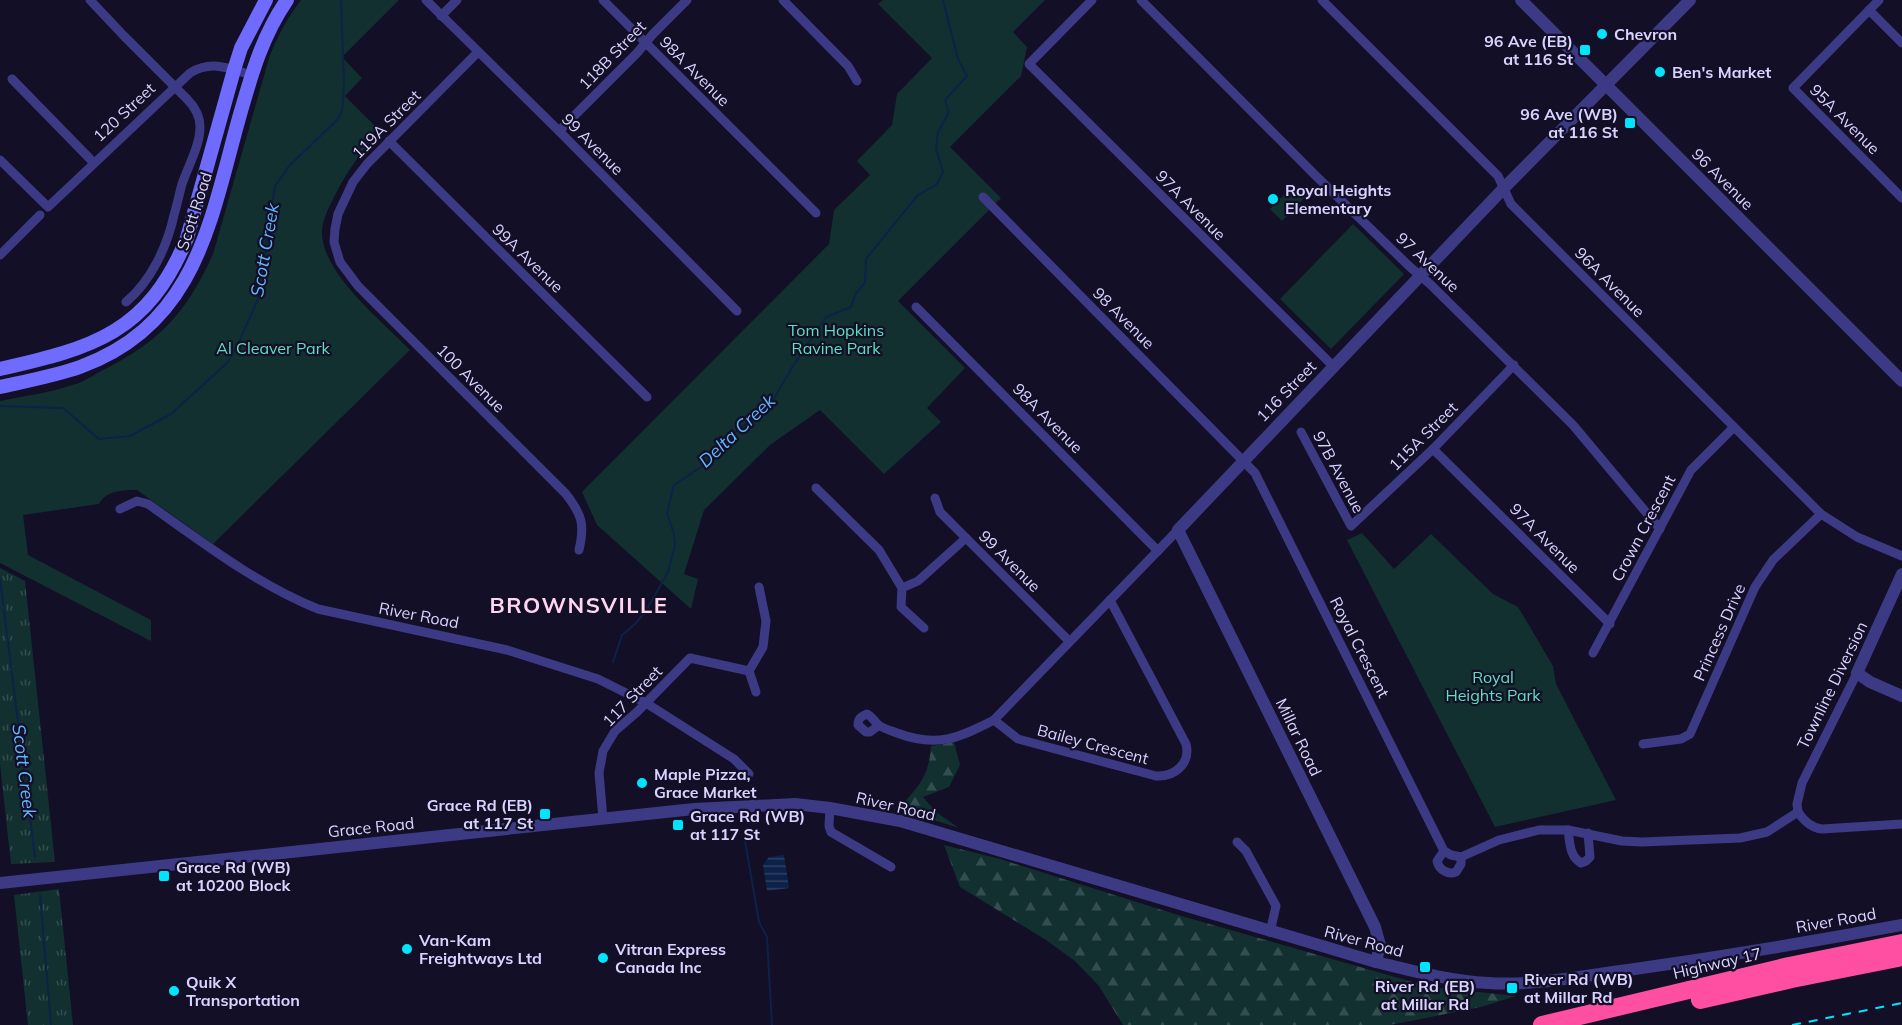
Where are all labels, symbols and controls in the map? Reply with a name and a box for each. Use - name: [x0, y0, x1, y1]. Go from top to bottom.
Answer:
- street label: 118B Street: [574, 16, 650, 94]
- place label: Chevron: [1614, 24, 1677, 44]
- marker: Chevron: [1595, 27, 1609, 41]
- place label: 96 Ave (EB) at 116 St: [1484, 31, 1573, 69]
- street label: 98A Avenue: [656, 32, 734, 110]
- marker: 96 Ave (EB) at 116 St: [1578, 43, 1592, 57]
- place label: Ben's Market: [1672, 62, 1771, 82]
- marker: Ben's Market: [1653, 65, 1667, 79]
- street label: 120 Street: [89, 78, 159, 146]
- street label: 95A Avenue: [1806, 80, 1884, 158]
- street label: 119A Street: [347, 85, 425, 163]
- place label: 96 Ave (WB) at 116 St: [1520, 104, 1618, 142]
- street label: 99 Avenue: [558, 109, 628, 179]
- marker: 96 Ave (WB) at 116 St: [1623, 116, 1637, 130]
- street label: 96 Avenue: [1688, 144, 1758, 214]
- street label: 97A Avenue: [1152, 166, 1230, 244]
- street label: Scott Road: [172, 169, 216, 253]
- place label: Royal Heights Elementary: [1285, 180, 1391, 218]
- marker: Royal Heights Elementary: [1266, 192, 1280, 206]
- water label: Scott Creek: [245, 201, 284, 299]
- street label: 99A Avenue: [488, 219, 568, 297]
- street label: 97 Avenue: [1392, 228, 1464, 296]
- street label: 96A Avenue: [1571, 243, 1649, 321]
- street label: 98 Avenue: [1089, 283, 1159, 353]
- park label: Tom Hopkins Ravine Park: [788, 320, 884, 358]
- park label: Al Cleaver Park: [216, 338, 330, 358]
- street label: 100 Avenue: [433, 340, 509, 416]
- street label: 116 Street: [1252, 356, 1320, 426]
- street label: 98A Avenue: [1009, 379, 1087, 457]
- water label: Delta Creek: [693, 389, 780, 472]
- street label: 115A Street: [1384, 397, 1462, 475]
- street label: 97B Avenue: [1309, 428, 1369, 516]
- street label: Crown Crescent: [1607, 471, 1680, 585]
- street label: 97A Avenue: [1506, 499, 1584, 577]
- street label: 99 Avenue: [975, 526, 1045, 596]
- street label: Princess Drive: [1689, 580, 1749, 684]
- district label: BROWNSVILLE: [490, 591, 668, 619]
- street label: Royal Crescent: [1326, 593, 1394, 701]
- street label: River Road: [377, 597, 461, 633]
- street label: Townline Diversion: [1792, 618, 1872, 752]
- street label: 117 Street: [598, 661, 666, 731]
- park label: Royal Heights Park: [1445, 667, 1541, 705]
- street label: Millar Road: [1272, 695, 1326, 779]
- street label: Bailey Crescent: [1035, 720, 1151, 769]
- water label: Scott Creek: [7, 723, 42, 820]
- place label: Maple Pizza, Grace Market: [654, 764, 757, 802]
- marker: Maple Pizza, Grace Market: [635, 776, 649, 790]
- street label: River Road: [854, 787, 938, 825]
- place label: Grace Rd (EB) at 117 St: [427, 795, 533, 833]
- place label: Grace Rd (WB) at 117 St: [690, 806, 805, 844]
- marker: Grace Rd (EB) at 117 St: [538, 807, 552, 821]
- street label: Grace Road: [327, 813, 415, 841]
- marker: Grace Rd (WB) at 117 St: [671, 818, 685, 832]
- place label: Grace Rd (WB) at 10200 Block: [176, 857, 292, 895]
- marker: Grace Rd (WB) at 10200 Block: [157, 869, 171, 883]
- street label: River Road: [1794, 903, 1878, 937]
- street label: River Road: [1322, 921, 1406, 961]
- place label: Van-Kam Freightways Ltd: [418, 930, 542, 968]
- place label: Vitran Express Canada Inc: [614, 939, 726, 977]
- marker: Van-Kam Freightways Ltd: [400, 942, 414, 956]
- street label: Highway 17: [1671, 943, 1763, 983]
- marker: Vitran Express Canada Inc: [596, 951, 610, 965]
- marker: River Rd (EB) at Millar Rd: [1418, 960, 1432, 974]
- place label: River Rd (WB) at Millar Rd: [1524, 969, 1634, 1007]
- place label: Quik X Transportation: [186, 972, 300, 1010]
- place label: River Rd (EB) at Millar Rd: [1375, 976, 1475, 1014]
- marker: River Rd (WB) at Millar Rd: [1505, 981, 1519, 995]
- marker: Quik X Transportation: [167, 984, 181, 998]

